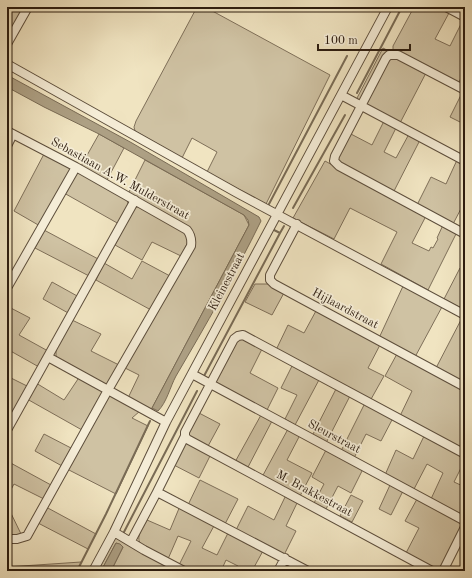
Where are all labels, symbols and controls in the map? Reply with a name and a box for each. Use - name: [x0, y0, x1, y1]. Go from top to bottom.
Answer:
- scale bar: [318, 26, 410, 52]
- text: 100 m: [324, 35, 358, 47]
- street label: Sebastiaan A.W. Mulderstraat: [49, 136, 191, 222]
- street label: Kleinestraat: [207, 251, 247, 313]
- street label: Hijlaardstraat: [310, 287, 380, 331]
- street label: Sleurstraat: [306, 418, 362, 456]
- street label: M. Brakkestraat: [274, 469, 354, 519]

